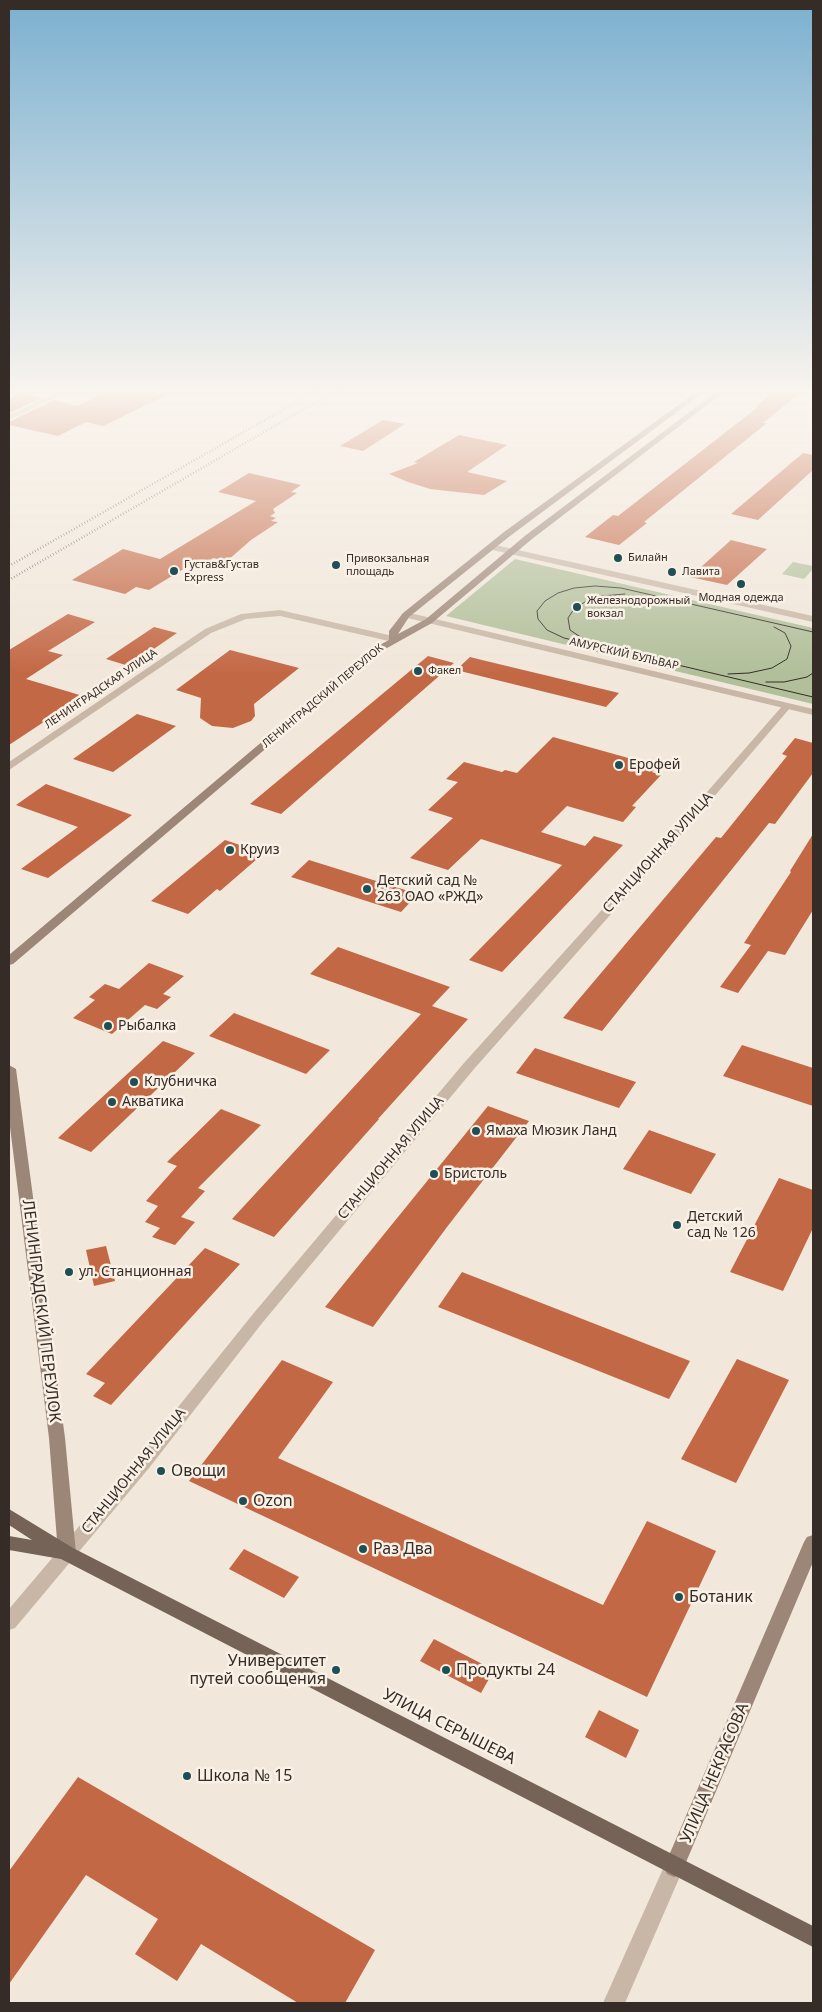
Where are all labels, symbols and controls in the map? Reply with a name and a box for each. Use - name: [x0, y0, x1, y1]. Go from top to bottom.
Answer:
- place label: Билайн: [628, 551, 668, 565]
- place label: Привокзальная площадь: [346, 552, 429, 578]
- marker: Билайн: [612, 552, 624, 564]
- place label: Густав&Густав Express: [184, 558, 259, 584]
- marker: Привокзальная площадь: [330, 559, 342, 571]
- marker: Густав&Густав Express: [168, 565, 180, 577]
- place label: Лавита: [682, 565, 720, 579]
- marker: Лавита: [666, 566, 678, 578]
- marker: Модная одежда: [735, 578, 747, 590]
- place label: Модная одежда: [698, 591, 784, 605]
- place label: Железнодорожный вокзал: [587, 594, 690, 620]
- marker: Железнодорожный вокзал: [571, 601, 583, 613]
- street label: АМУРСКИЙ БУЛЬВАР: [568, 635, 680, 673]
- street label: ЛЕНИНГРАДСКИЙ ПЕРЕУЛОК: [260, 641, 386, 751]
- street label: ЛЕНИНГРАДСКАЯ УЛИЦА: [42, 646, 160, 732]
- place label: Факел: [428, 664, 461, 678]
- marker: Факел: [412, 665, 424, 677]
- place label: Ерофей: [629, 757, 680, 773]
- marker: Ерофей: [613, 759, 625, 771]
- street label: СТАНЦИОННАЯ УЛИЦА: [600, 789, 716, 917]
- place label: Круиз: [240, 842, 279, 858]
- marker: Круиз: [224, 844, 236, 856]
- place label: Детский сад № 263 ОАО «РЖД»: [377, 873, 483, 906]
- marker: Детский сад № 263 ОАО «РЖД»: [361, 883, 373, 895]
- place label: Рыбалка: [118, 1018, 176, 1034]
- marker: Рыбалка: [102, 1020, 114, 1032]
- place label: Клубничка: [144, 1074, 217, 1090]
- marker: Клубничка: [128, 1076, 140, 1088]
- street label: СТАНЦИОННАЯ УЛИЦА: [334, 1093, 448, 1223]
- place label: Акватика: [122, 1094, 184, 1110]
- marker: Акватика: [106, 1096, 118, 1108]
- place label: Ямаха Мюзик Ланд: [486, 1123, 617, 1139]
- marker: Ямаха Мюзик Ланд: [470, 1125, 482, 1137]
- place label: Бристоль: [444, 1166, 507, 1182]
- marker: Бристоль: [428, 1168, 440, 1180]
- street label: ЛЕНИНГРАДСКИЙ ПЕРЕУЛОК: [18, 1198, 64, 1424]
- place label: Детский сад № 126: [687, 1209, 756, 1242]
- marker: Детский сад № 126: [671, 1219, 683, 1231]
- place label: ул. Станционная: [79, 1264, 192, 1280]
- marker: ул. Станционная: [63, 1266, 75, 1278]
- street label: СТАНЦИОННАЯ УЛИЦА: [78, 1405, 190, 1537]
- place label: Овощи: [171, 1461, 226, 1481]
- marker: Овощи: [155, 1465, 167, 1477]
- place label: Ozon: [253, 1491, 293, 1511]
- marker: Ozon: [237, 1495, 249, 1507]
- place label: Раз Два: [373, 1539, 433, 1559]
- marker: Раз Два: [357, 1543, 369, 1555]
- place label: Ботаник: [689, 1587, 753, 1607]
- marker: Ботаник: [673, 1591, 685, 1603]
- place label: Университет путей сообщения: [190, 1651, 326, 1689]
- place label: Продукты 24: [456, 1660, 555, 1680]
- marker: Университет путей сообщения: [330, 1664, 342, 1676]
- marker: Продукты 24: [440, 1664, 452, 1676]
- street label: УЛИЦА СЕРЫШЕВА: [379, 1685, 519, 1769]
- street label: УЛИЦА НЕКРАСОВА: [677, 1700, 753, 1846]
- place label: Школа № 15: [197, 1766, 292, 1786]
- marker: Школа № 15: [181, 1770, 193, 1782]

